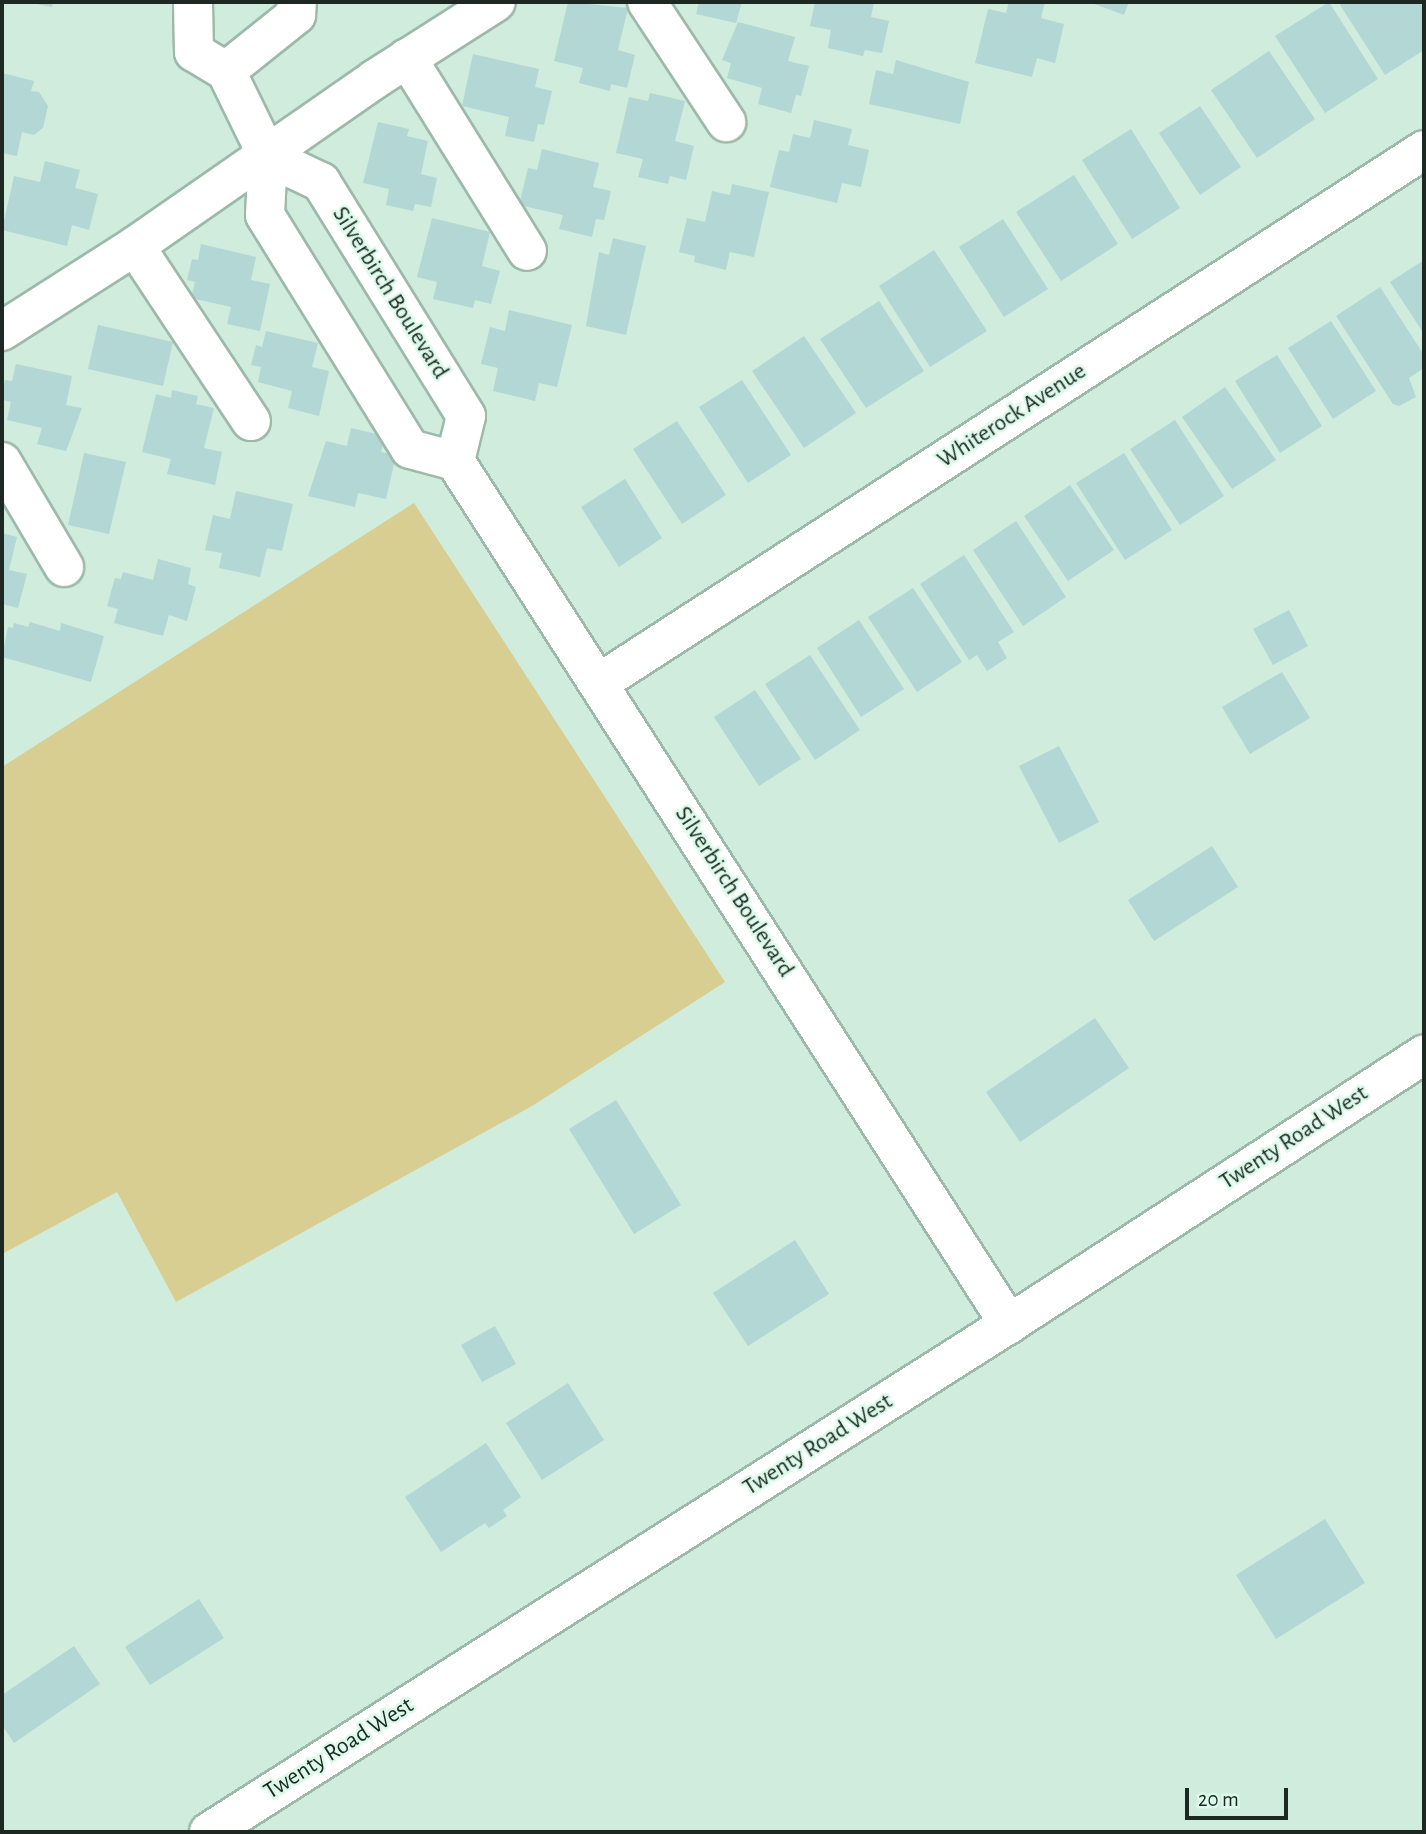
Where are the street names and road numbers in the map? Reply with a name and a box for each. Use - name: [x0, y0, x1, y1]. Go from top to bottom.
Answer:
- street label: Silverbirch Boulevard: [325, 202, 455, 384]
- street label: Whiterock Avenue: [932, 357, 1092, 475]
- street label: Silverbirch Boulevard: [668, 801, 800, 983]
- street label: Twenty Road West: [1214, 1079, 1374, 1197]
- street label: Twenty Road West: [738, 1387, 898, 1503]
- street label: Twenty Road West: [259, 1691, 419, 1807]

